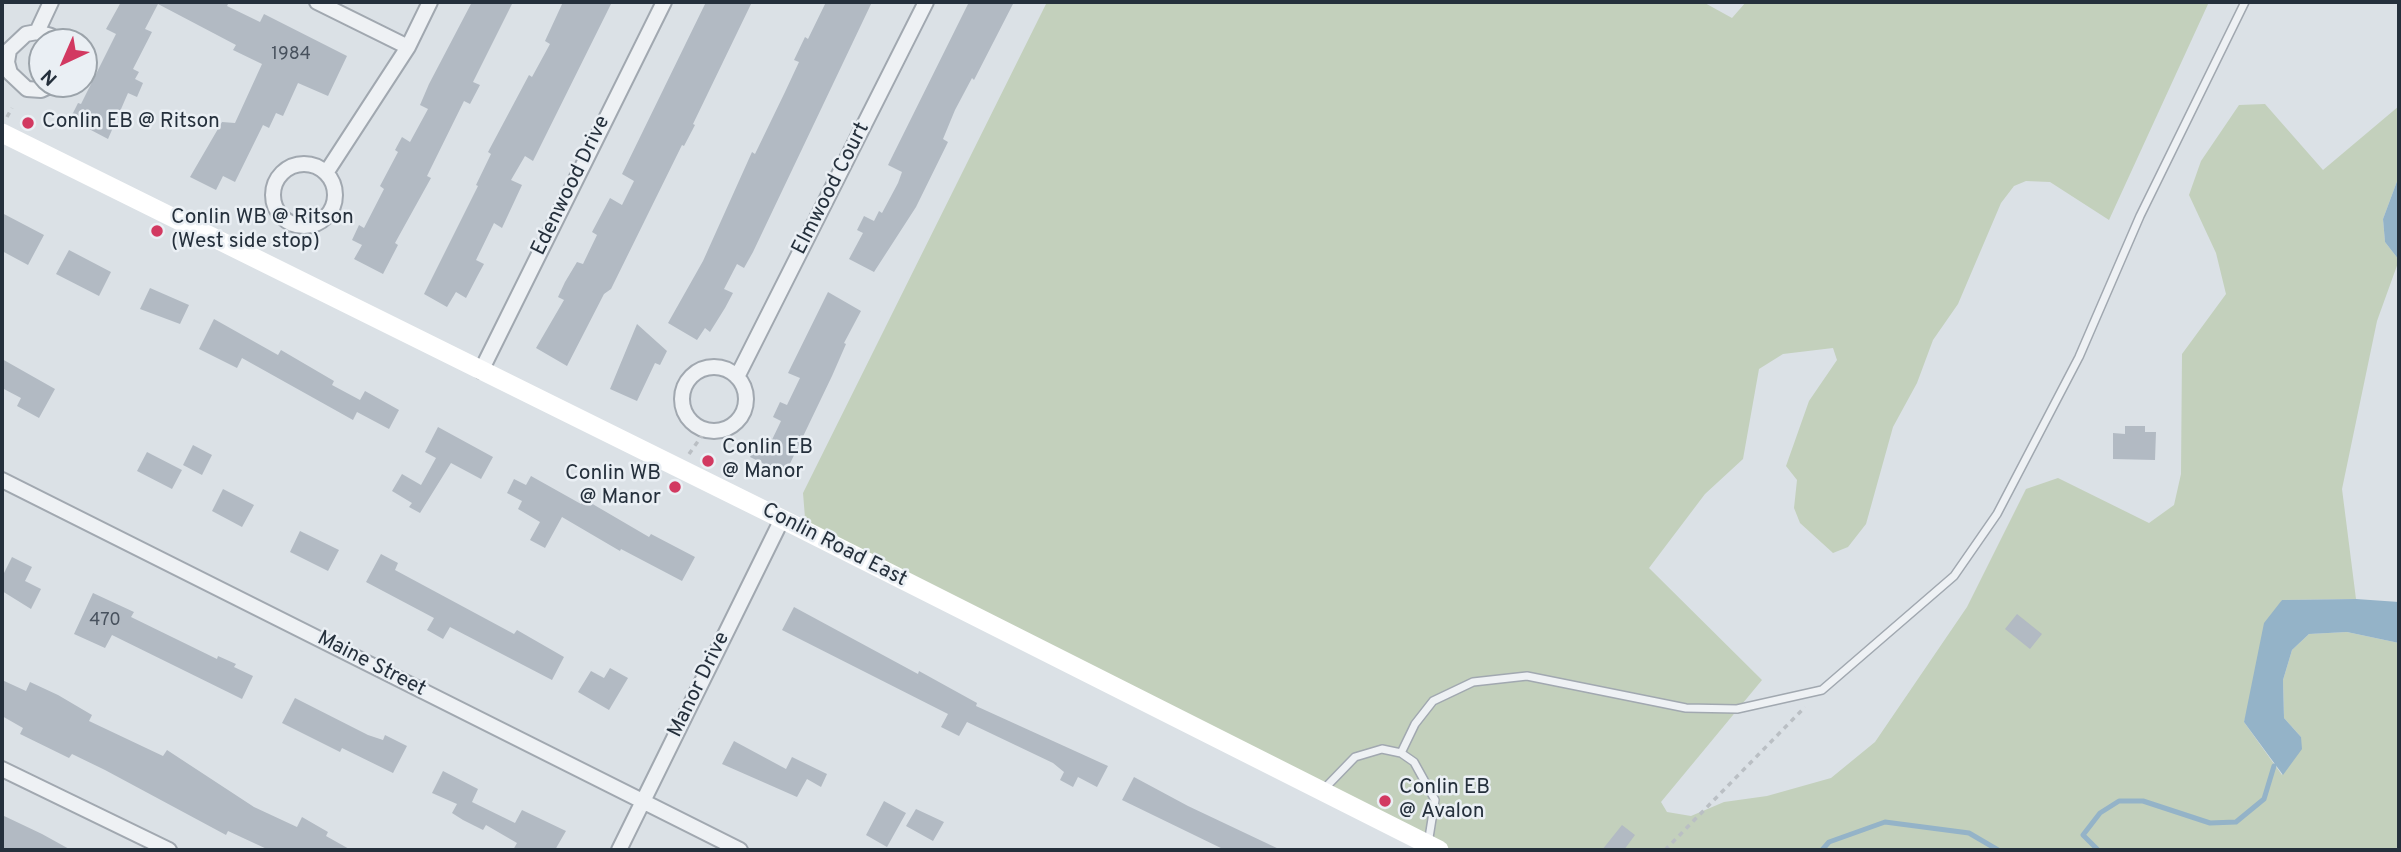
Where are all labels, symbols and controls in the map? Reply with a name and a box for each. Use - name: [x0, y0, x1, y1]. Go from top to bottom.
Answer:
- north arrow: [28, 28, 98, 98]
- house number: 1984: [271, 44, 311, 66]
- text: N: [37, 63, 63, 90]
- place label: Conlin EB @ Ritson: [42, 110, 220, 136]
- street label: Edenwood Drive: [527, 112, 617, 260]
- marker: Conlin EB @ Ritson: [20, 115, 36, 131]
- street label: Elmwood Court: [788, 119, 876, 259]
- place label: Conlin WB @ Ritson (West side stop): [171, 206, 354, 256]
- marker: Conlin WB @ Ritson (West side stop): [149, 223, 165, 239]
- place label: Conlin EB @ Manor: [722, 436, 813, 486]
- marker: Conlin EB @ Manor: [700, 453, 716, 469]
- place label: Conlin WB @ Manor: [565, 462, 661, 512]
- marker: Conlin WB @ Manor: [667, 479, 683, 495]
- street label: Conlin Road East: [757, 499, 911, 593]
- house number: 470: [89, 610, 121, 632]
- street label: Maine Street: [312, 627, 430, 703]
- street label: Manor Drive: [664, 628, 736, 742]
- place label: Conlin EB @ Avalon: [1399, 776, 1490, 826]
- marker: Conlin EB @ Avalon: [1377, 793, 1393, 809]

